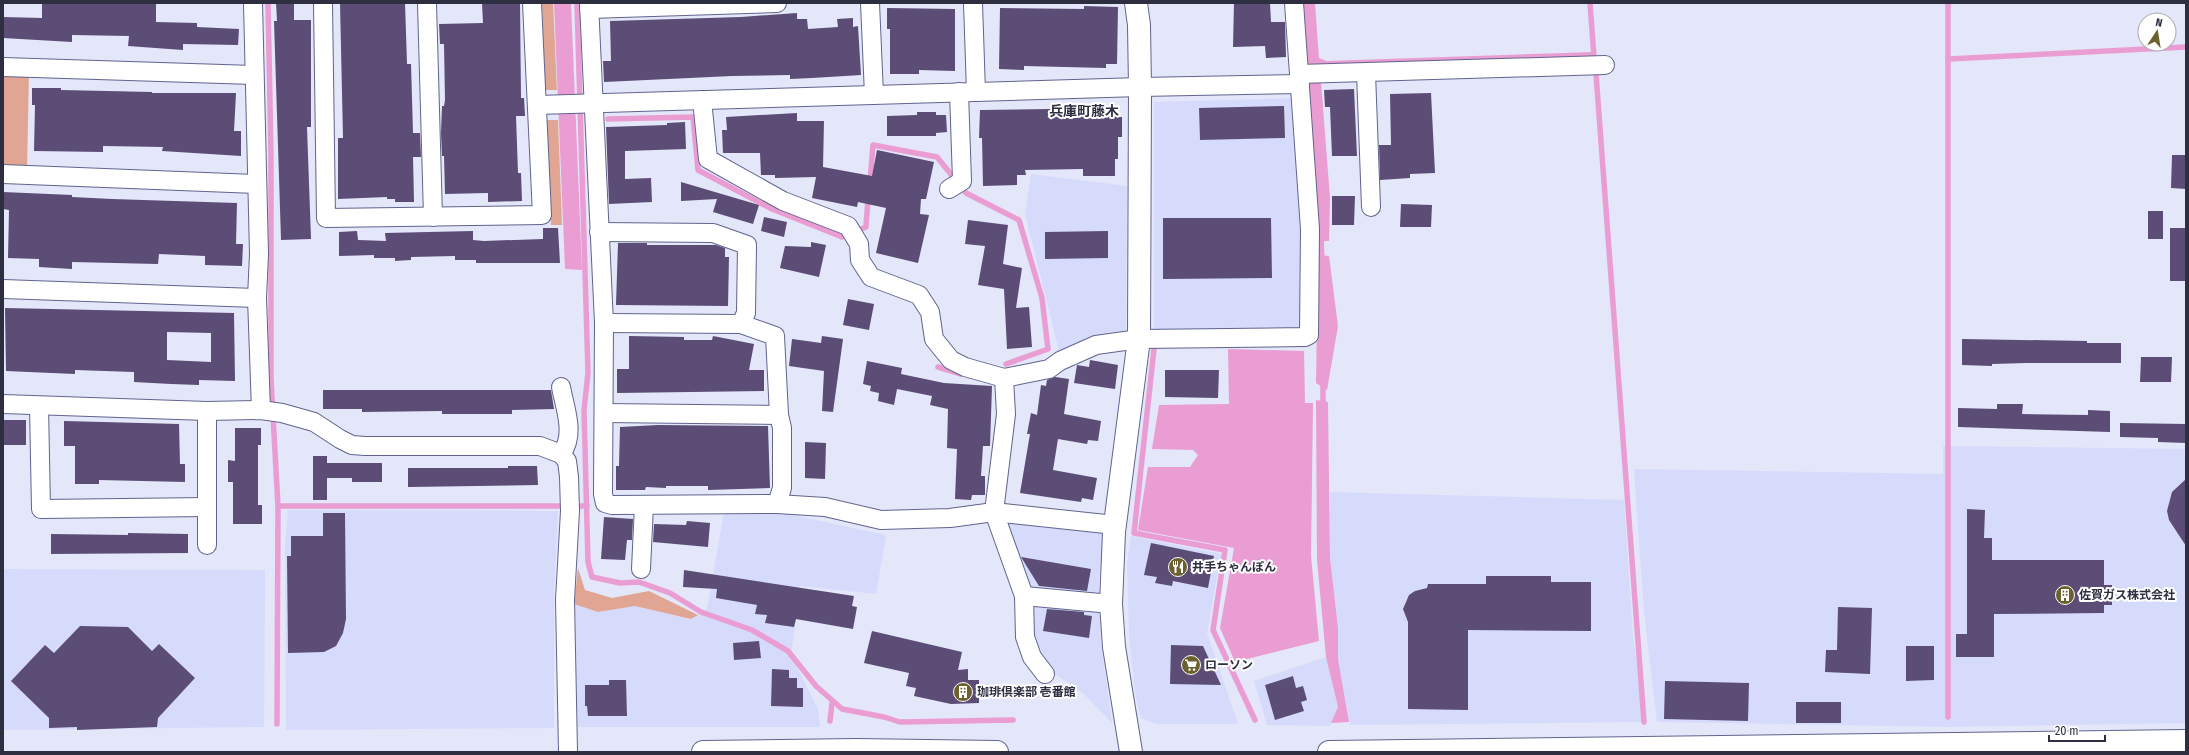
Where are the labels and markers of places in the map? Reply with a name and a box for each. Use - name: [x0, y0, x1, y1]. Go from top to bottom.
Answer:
- restaurant icon: 井手ちゃんぽん: [1167, 556, 1189, 578]
- place label: 井手ちゃんぽん: [1192, 560, 1276, 574]
- building icon: 佐賀ガス株式会社: [2054, 584, 2076, 606]
- place label: 佐賀ガス株式会社: [2079, 588, 2175, 602]
- supermarket icon: ローソン: [1180, 654, 1202, 676]
- place label: ローソン: [1205, 658, 1253, 672]
- building icon: 珈琲倶楽部 壱番館: [952, 681, 974, 703]
- place label: 珈琲倶楽部 壱番館: [977, 685, 1076, 699]

